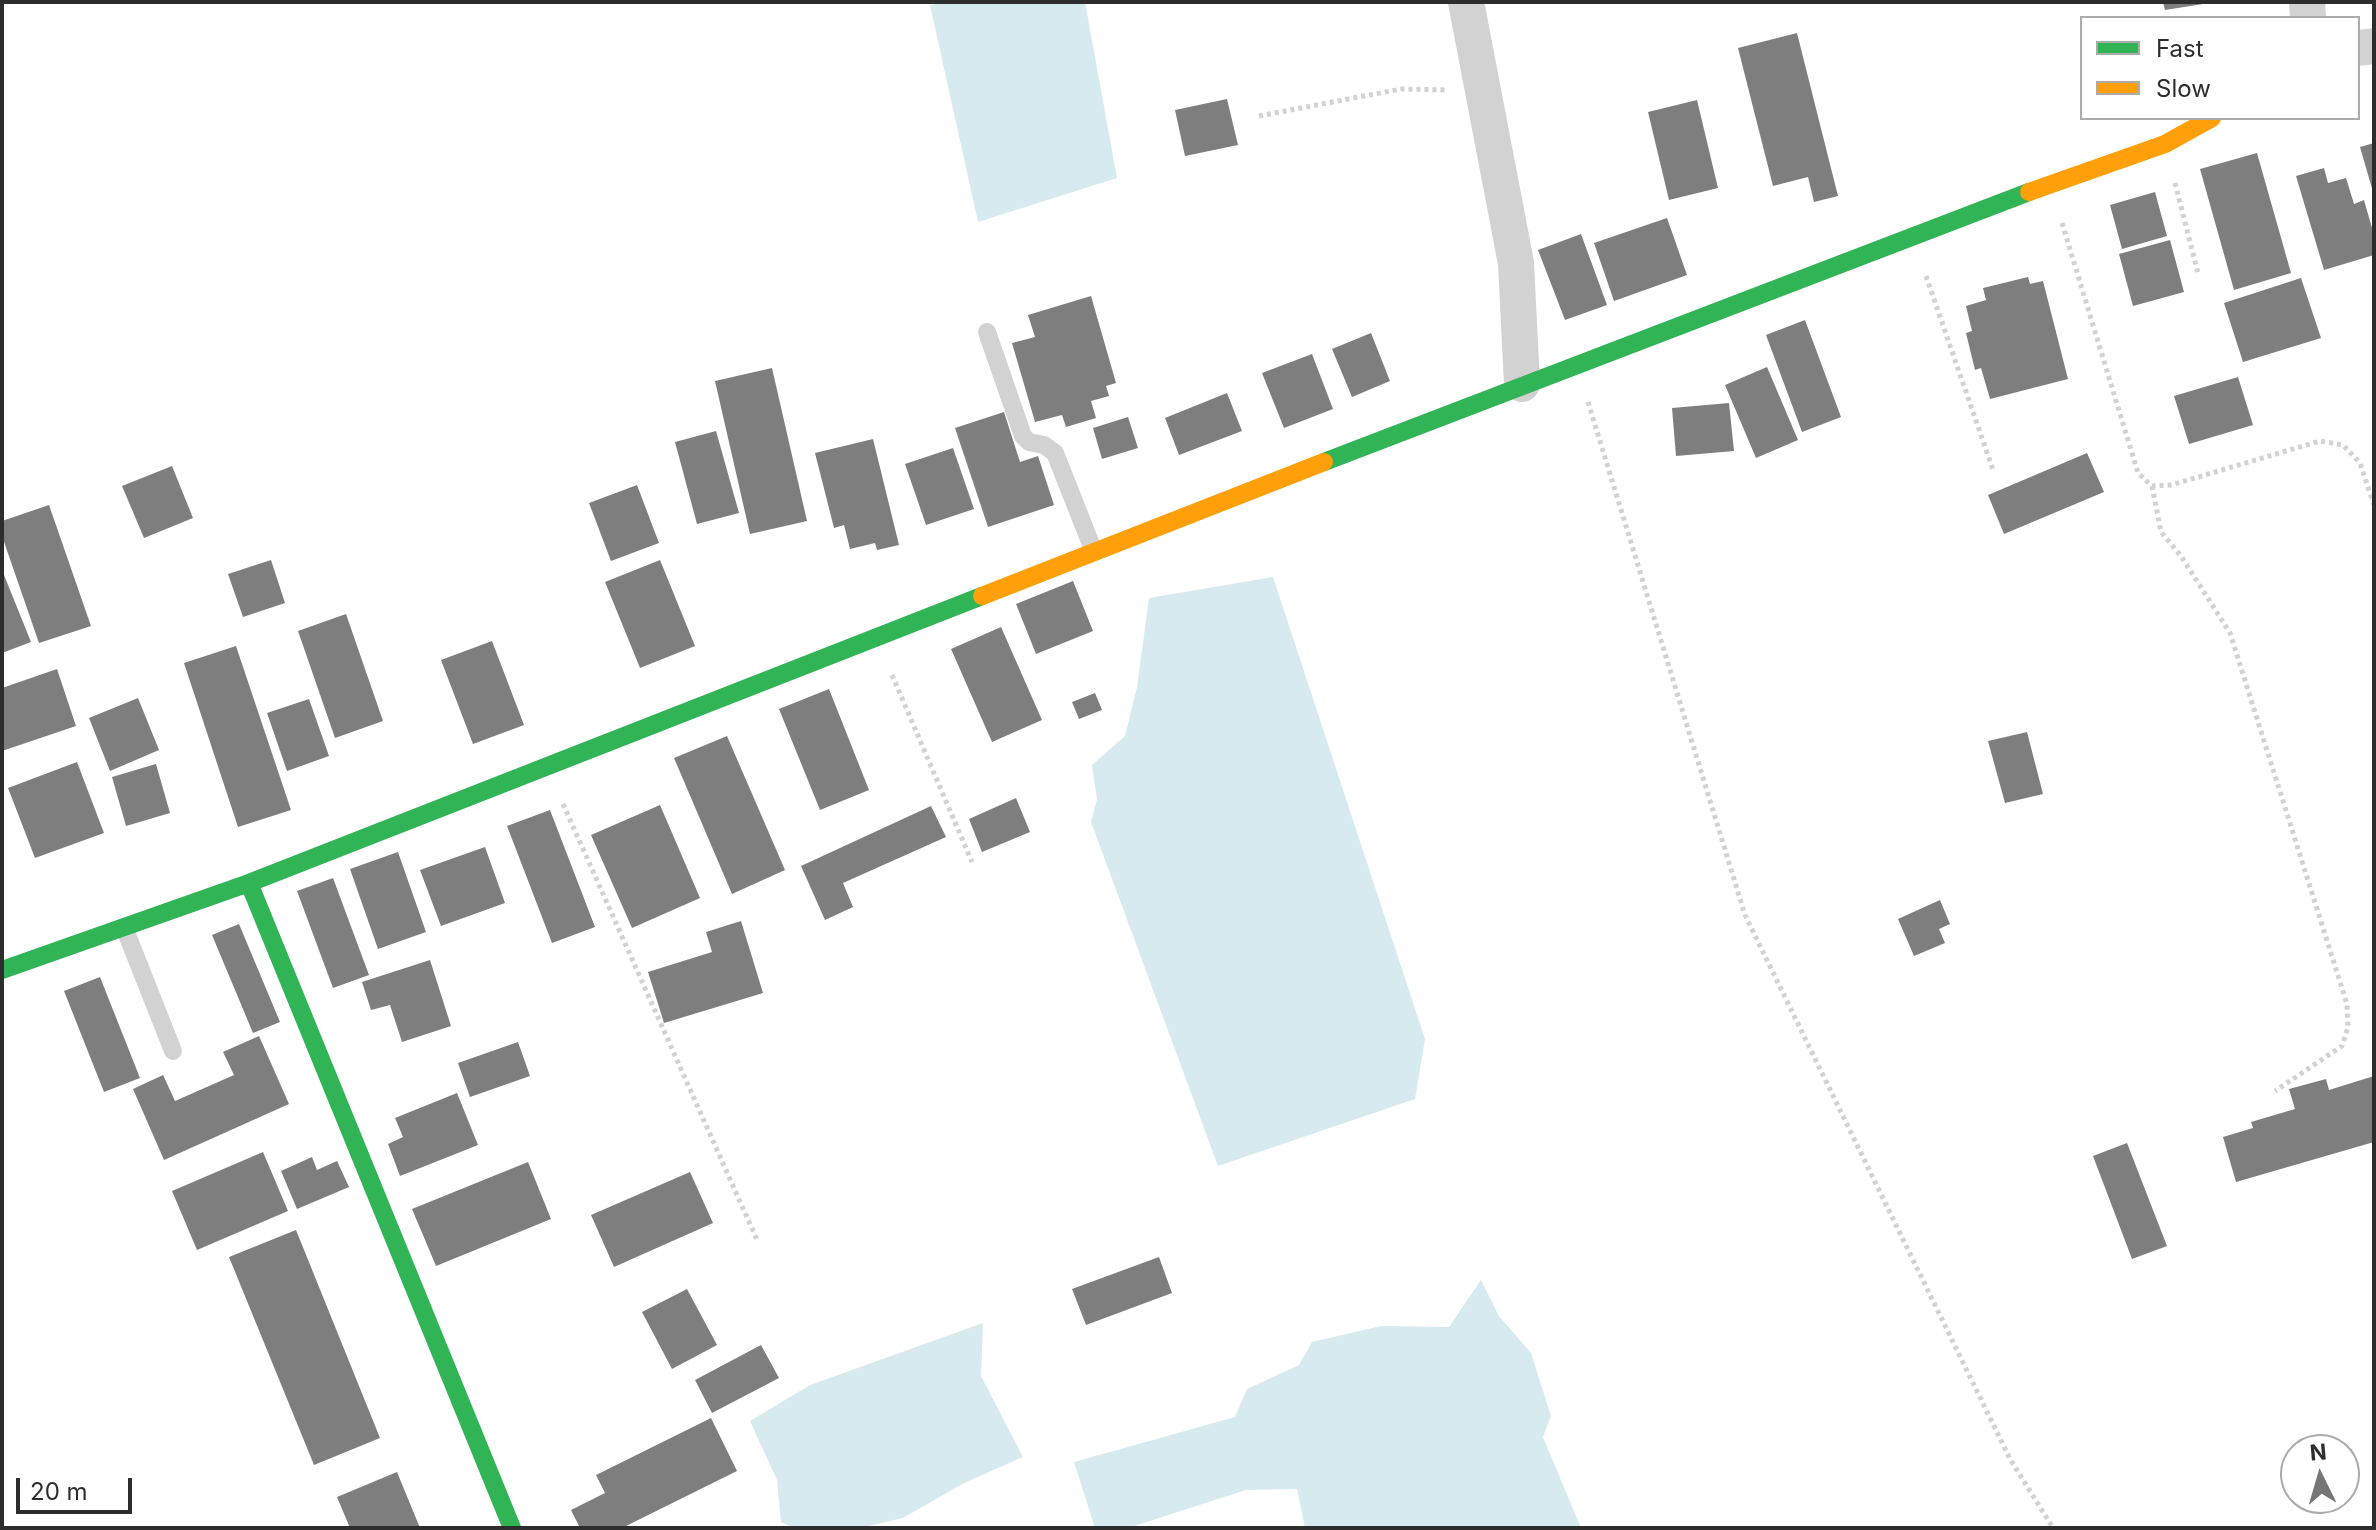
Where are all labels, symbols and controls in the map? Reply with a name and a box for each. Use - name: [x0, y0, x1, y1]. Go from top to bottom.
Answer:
- legend: [2080, 16, 2360, 120]
- text: Fast: [2156, 34, 2204, 63]
- text: Slow: [2156, 74, 2211, 103]
- north arrow: [2280, 1434, 2360, 1514]
- text: N: [2309, 1438, 2328, 1466]
- scale bar: [20, 1462, 136, 1512]
- text: 20 m: [30, 1477, 88, 1506]

